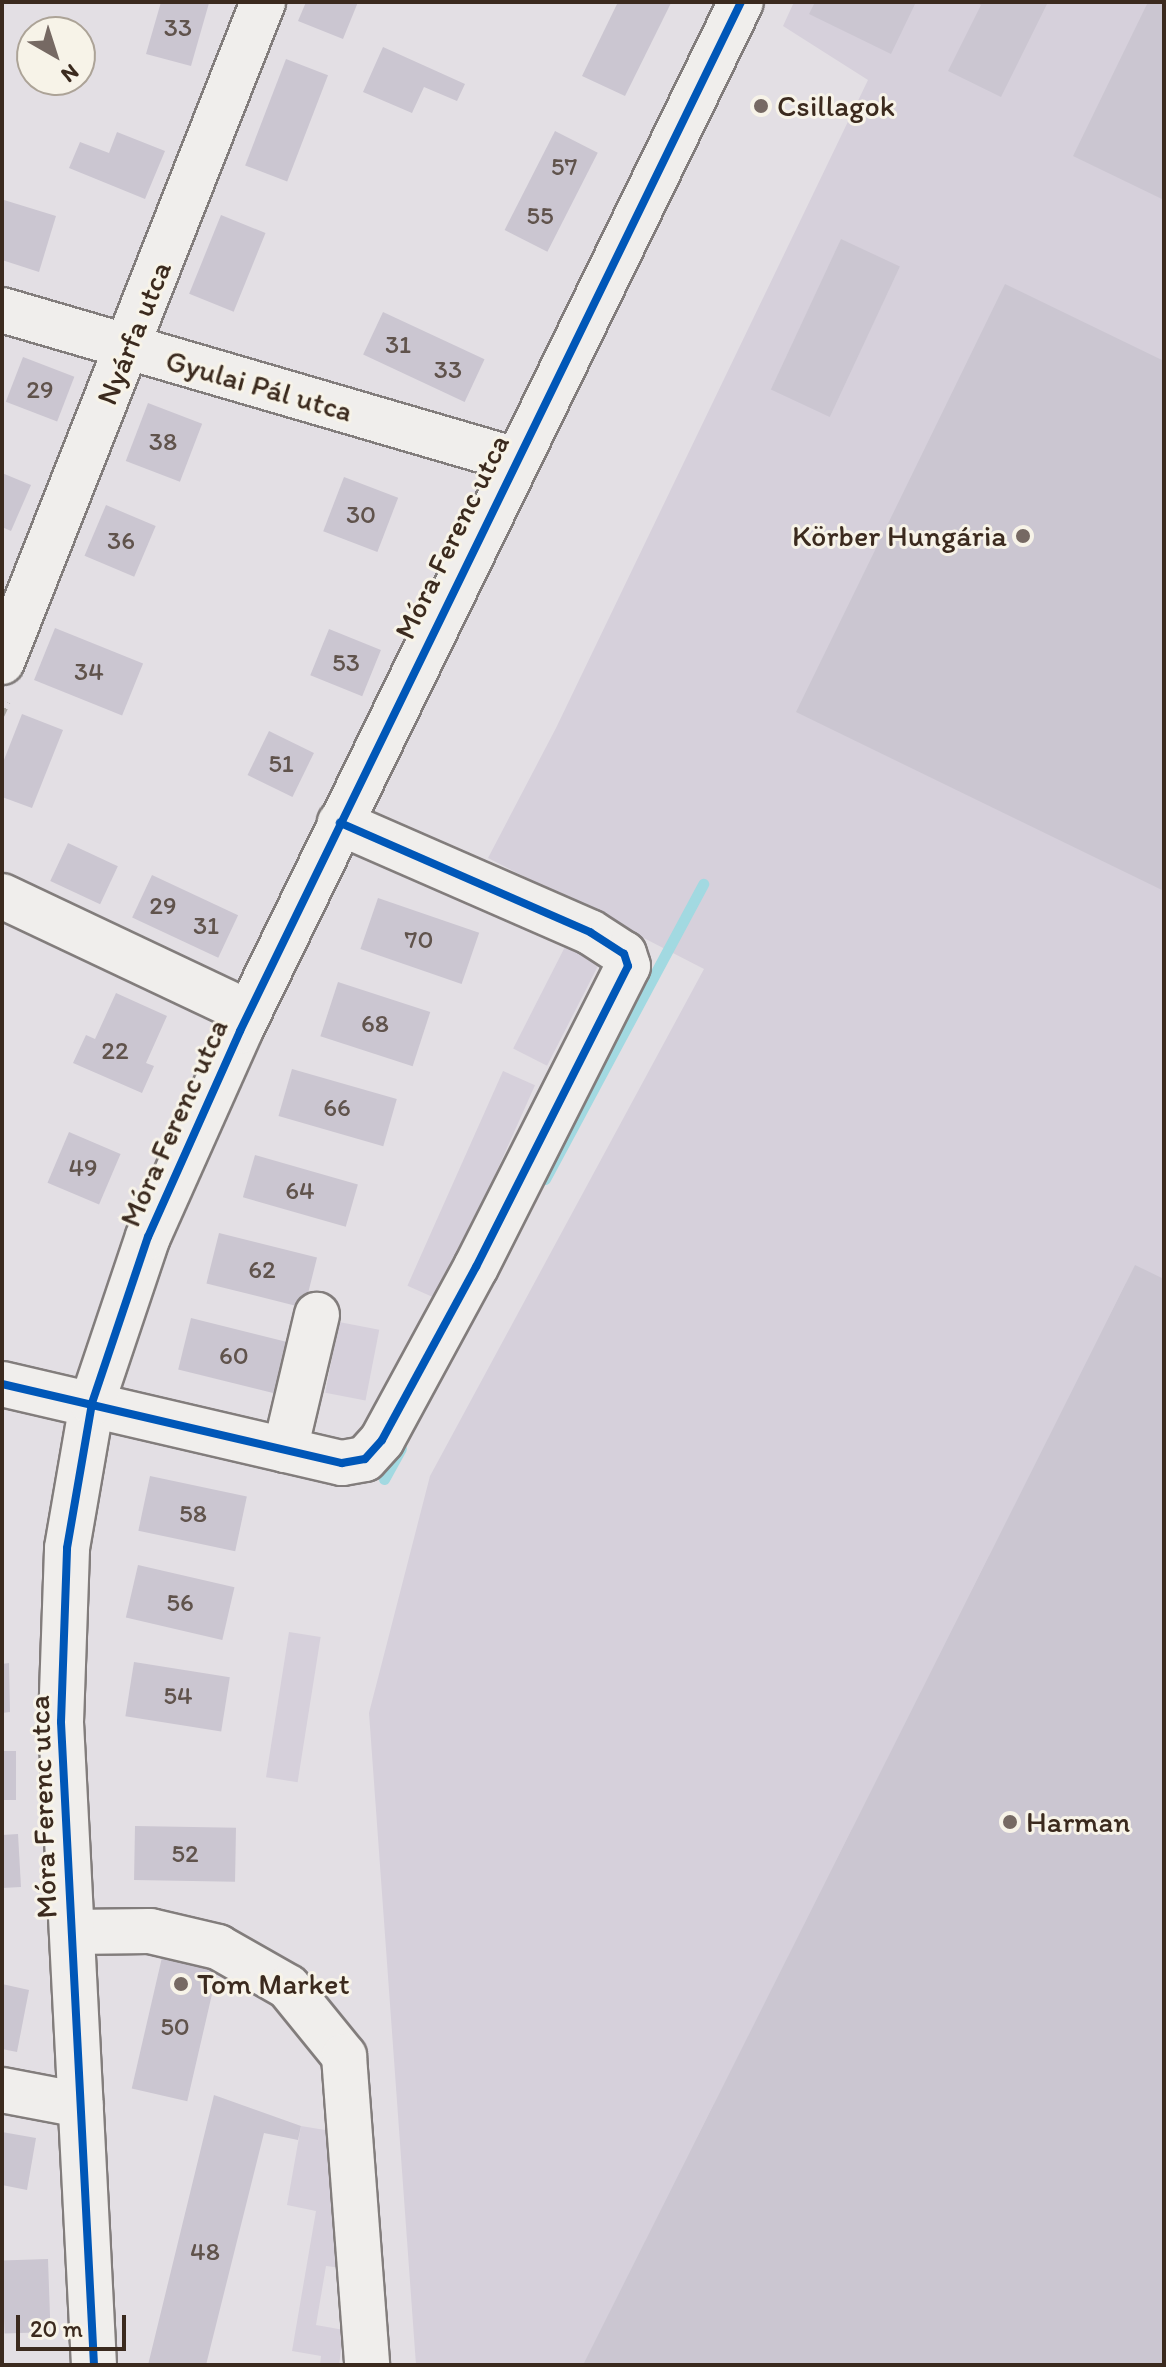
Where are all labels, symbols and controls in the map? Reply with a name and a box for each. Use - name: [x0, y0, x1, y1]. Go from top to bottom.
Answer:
- house number: 33: [164, 12, 192, 44]
- north arrow: [16, 16, 96, 96]
- text: N: [56, 58, 84, 89]
- place label: Csillagok: [777, 88, 895, 124]
- marker: Csillagok: [752, 97, 770, 115]
- house number: 57: [551, 151, 577, 183]
- house number: 55: [526, 200, 554, 232]
- street label: Nyárfa utca: [89, 256, 179, 410]
- house number: 31: [385, 329, 411, 361]
- street label: Gyulai Pál utca: [162, 342, 356, 430]
- house number: 33: [434, 354, 462, 386]
- house number: 29: [26, 374, 54, 406]
- house number: 38: [149, 426, 177, 458]
- street label: Móra Ferenc utca: [387, 430, 517, 644]
- house number: 30: [346, 499, 376, 531]
- place label: Körber Hungária: [792, 518, 1007, 554]
- house number: 36: [107, 525, 135, 557]
- marker: Körber Hungária: [1014, 527, 1032, 545]
- house number: 53: [332, 647, 360, 679]
- house number: 34: [74, 656, 104, 688]
- house number: 51: [268, 748, 294, 780]
- house number: 29: [149, 890, 177, 922]
- house number: 31: [193, 910, 219, 942]
- house number: 70: [405, 924, 433, 956]
- house number: 68: [361, 1008, 389, 1040]
- street label: Móra Ferenc utca: [113, 1015, 235, 1231]
- house number: 22: [101, 1035, 129, 1067]
- house number: 66: [323, 1092, 351, 1124]
- house number: 49: [68, 1152, 98, 1184]
- house number: 64: [285, 1175, 315, 1207]
- house number: 62: [248, 1254, 276, 1286]
- house number: 60: [219, 1340, 249, 1372]
- house number: 58: [179, 1498, 207, 1530]
- house number: 56: [166, 1587, 194, 1619]
- house number: 54: [163, 1680, 193, 1712]
- street label: Móra Ferenc utca: [21, 1696, 65, 1918]
- place label: Harman: [1026, 1804, 1130, 1840]
- marker: Harman: [1001, 1813, 1019, 1831]
- house number: 52: [171, 1838, 199, 1870]
- place label: Tom Market: [197, 1966, 350, 2002]
- marker: Tom Market: [172, 1975, 190, 1993]
- house number: 50: [160, 2011, 190, 2043]
- house number: 48: [190, 2236, 220, 2268]
- scale bar: [20, 2299, 130, 2349]
- text: 20 m: [30, 2314, 83, 2343]

